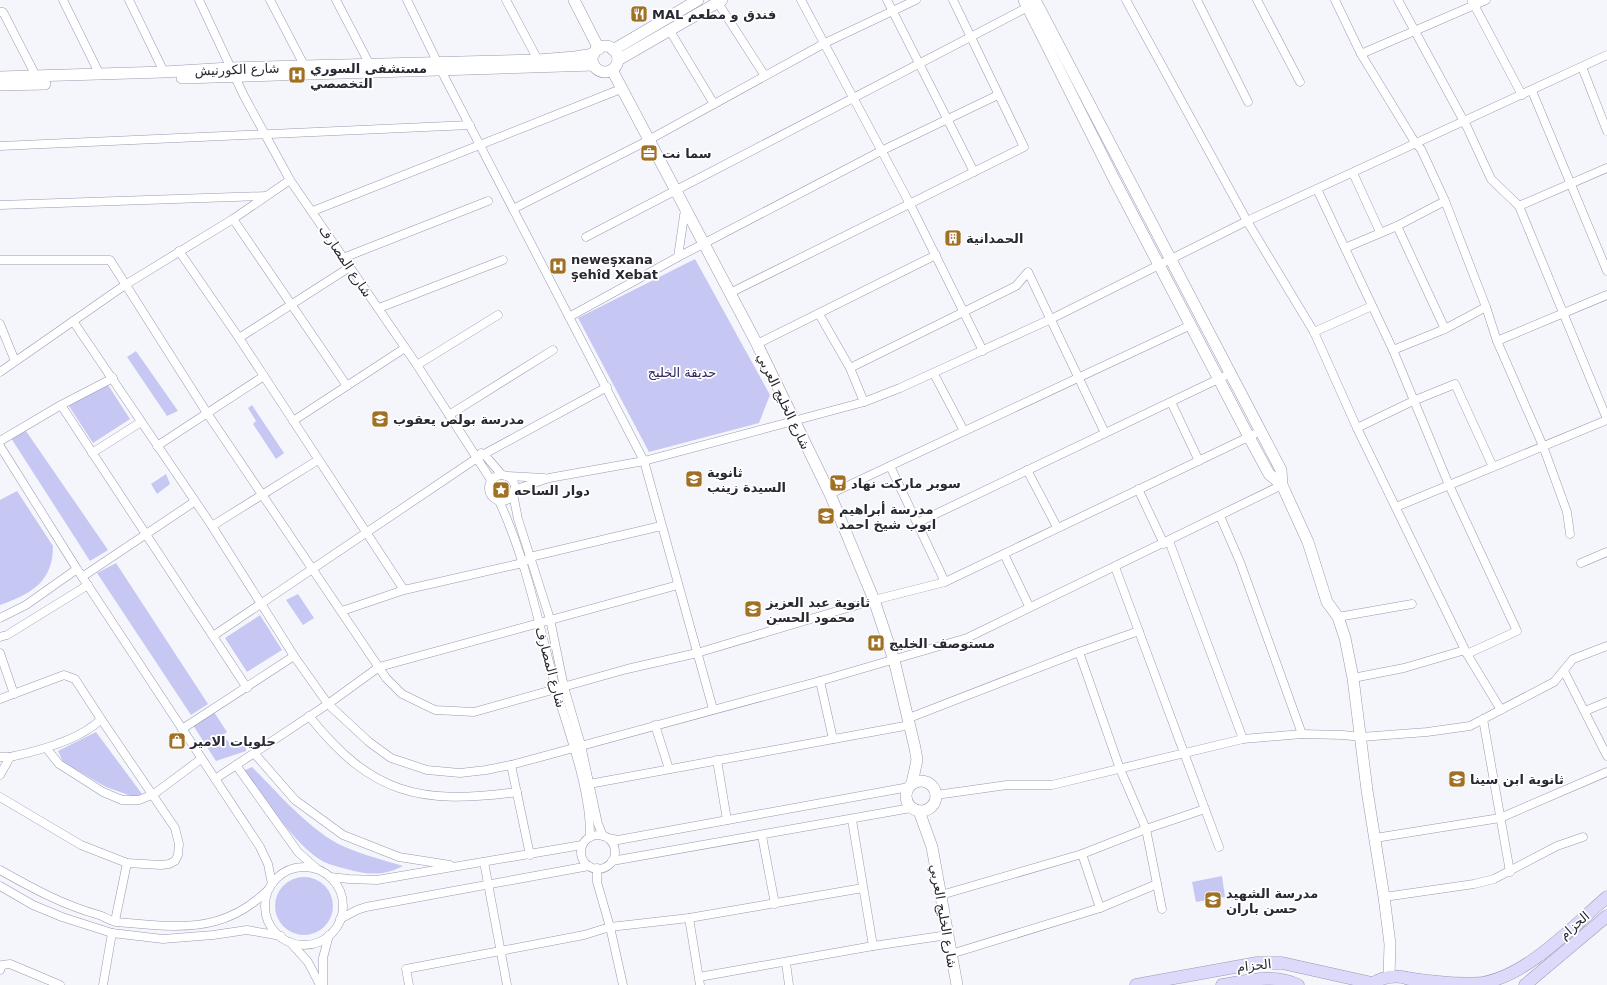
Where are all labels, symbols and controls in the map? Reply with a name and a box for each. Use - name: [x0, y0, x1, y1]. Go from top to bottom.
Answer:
- restaurant icon: MAL فندق و مطعم: [629, 4, 649, 24]
- place label: MAL فندق و مطعم: [652, 7, 776, 22]
- street label: شارع الكورنيش: [194, 61, 280, 79]
- place label: مستشفى السوري التخصصي: [310, 61, 427, 91]
- hospital icon: مستشفى السوري التخصصي: [287, 65, 307, 85]
- office icon: سما نت: [639, 143, 659, 163]
- place label: سما نت: [662, 146, 712, 161]
- street label: شارع المصارف: [315, 223, 375, 300]
- building icon: الحمدانية: [943, 228, 963, 248]
- place label: الحمدانية: [966, 231, 1023, 246]
- place label: neweşxana şehîd Xebat: [571, 252, 658, 282]
- hospital icon: neweşxana şehîd Xebat: [548, 256, 568, 276]
- street label: شارع الخليج العربي: [753, 351, 813, 452]
- park label: حديقة الخليج: [648, 365, 716, 381]
- school or university icon: مدرسة بولص يعقوب: [370, 409, 390, 429]
- place label: مدرسة بولص يعقوب: [393, 412, 524, 427]
- place label: ثانوية السيدة زينب: [707, 465, 786, 495]
- school or university icon: ثانوية السيدة زينب: [684, 469, 704, 489]
- supermarket icon: سوبر ماركت نهاد: [828, 473, 848, 493]
- place label: سوبر ماركت نهاد: [851, 476, 961, 491]
- place icon: دوار الساحه: [491, 480, 511, 500]
- place label: دوار الساحه: [514, 483, 590, 498]
- place label: مدرسة أبراهيم ايوب شيخ احمد: [839, 501, 936, 532]
- school or university icon: مدرسة أبراهيم ايوب شيخ احمد: [816, 506, 836, 526]
- place label: ثانوية عبد العزيز محمود الحسن: [765, 595, 870, 625]
- school or university icon: ثانوية عبد العزيز محمود الحسن: [743, 599, 763, 619]
- street label: شارع المصارف: [532, 625, 569, 709]
- hospital icon: مستوصف الخليج: [866, 633, 886, 653]
- place label: مستوصف الخليج: [889, 636, 995, 651]
- shop icon: حلويات الامير: [167, 731, 187, 751]
- place label: حلويات الامير: [189, 734, 276, 749]
- school or university icon: ثانوية ابن سينا: [1447, 769, 1467, 789]
- place label: ثانوية ابن سينا: [1470, 772, 1564, 787]
- street label: شارع الخليج العربي: [926, 863, 960, 969]
- place label: مدرسة الشهيد حسن باران: [1226, 886, 1318, 916]
- school or university icon: مدرسة الشهيد حسن باران: [1203, 890, 1223, 910]
- street label: الحزام: [1556, 908, 1593, 943]
- street label: الحزام: [1236, 956, 1272, 976]

